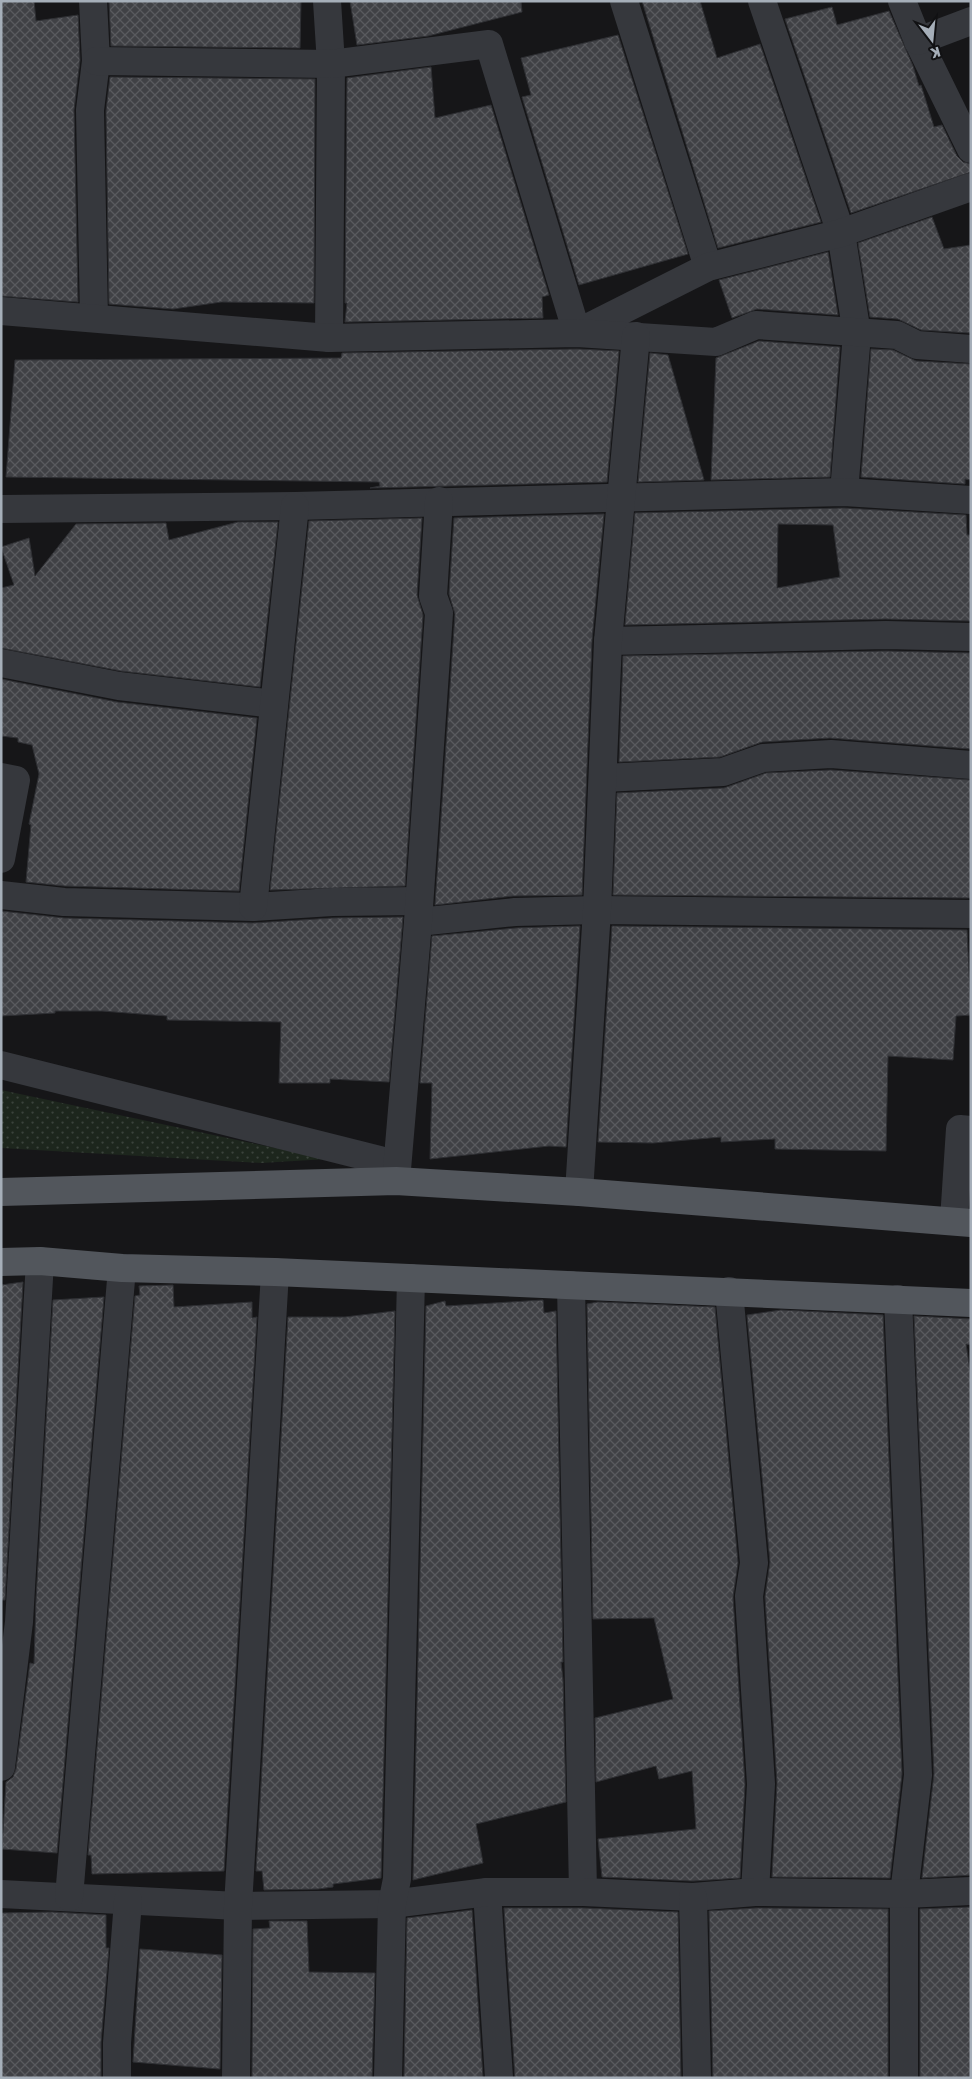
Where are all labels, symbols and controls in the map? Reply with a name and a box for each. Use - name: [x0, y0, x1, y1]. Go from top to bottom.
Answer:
- north arrow: [907, 15, 957, 65]
- text: K: [928, 43, 942, 62]

